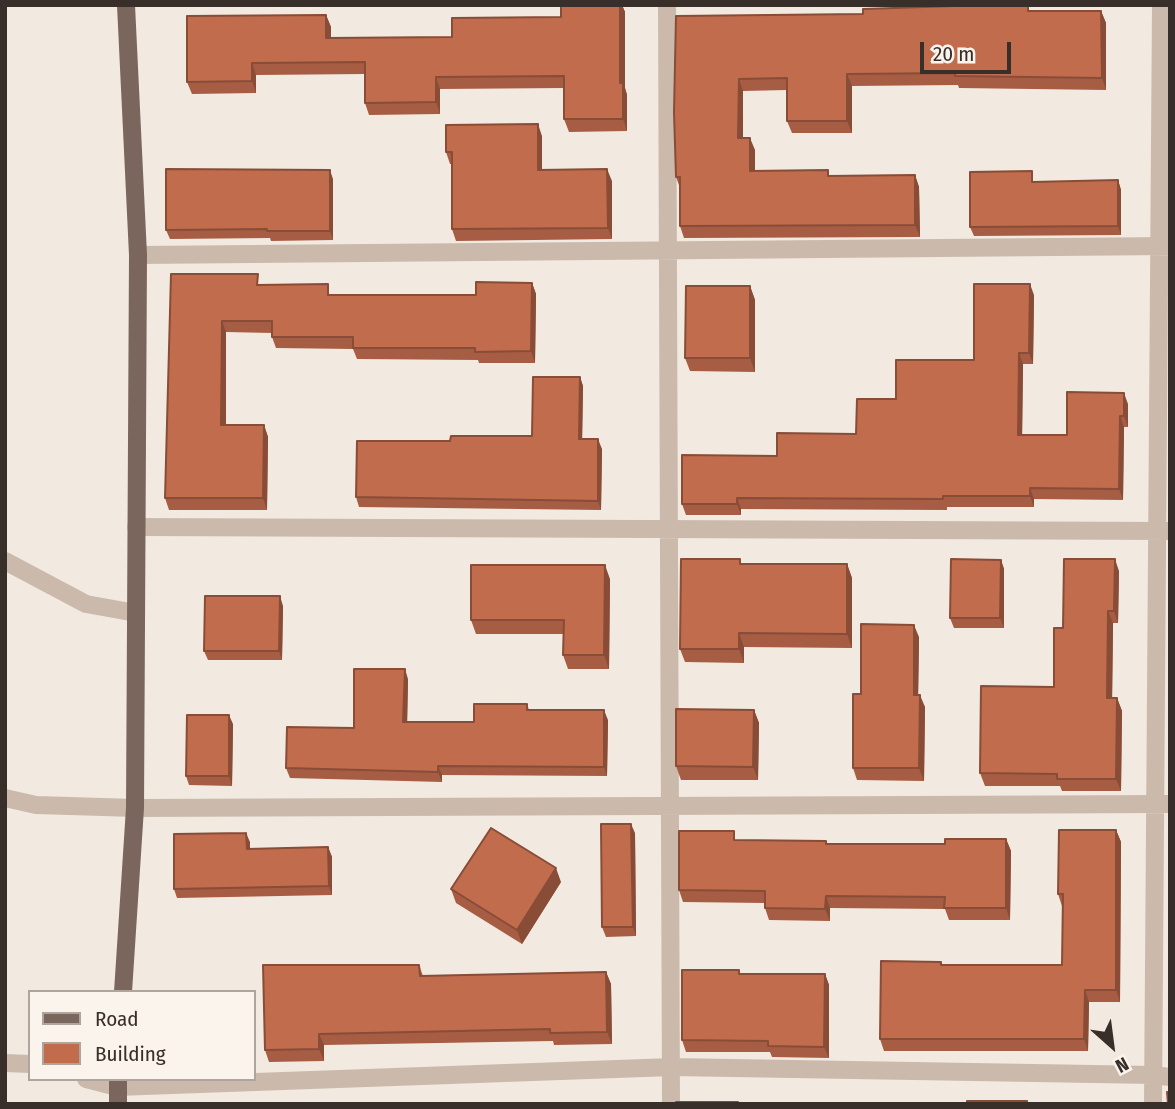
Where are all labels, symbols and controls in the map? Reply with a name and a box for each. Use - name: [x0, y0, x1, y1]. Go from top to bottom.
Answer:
- scale bar: [923, 28, 1014, 72]
- text: 20 m: [933, 41, 974, 67]
- legend: [28, 990, 256, 1081]
- text: Road: [95, 1006, 139, 1032]
- north arrow: [1077, 1011, 1147, 1081]
- text: Building: [95, 1041, 166, 1067]
- text: N: [1112, 1052, 1133, 1078]

